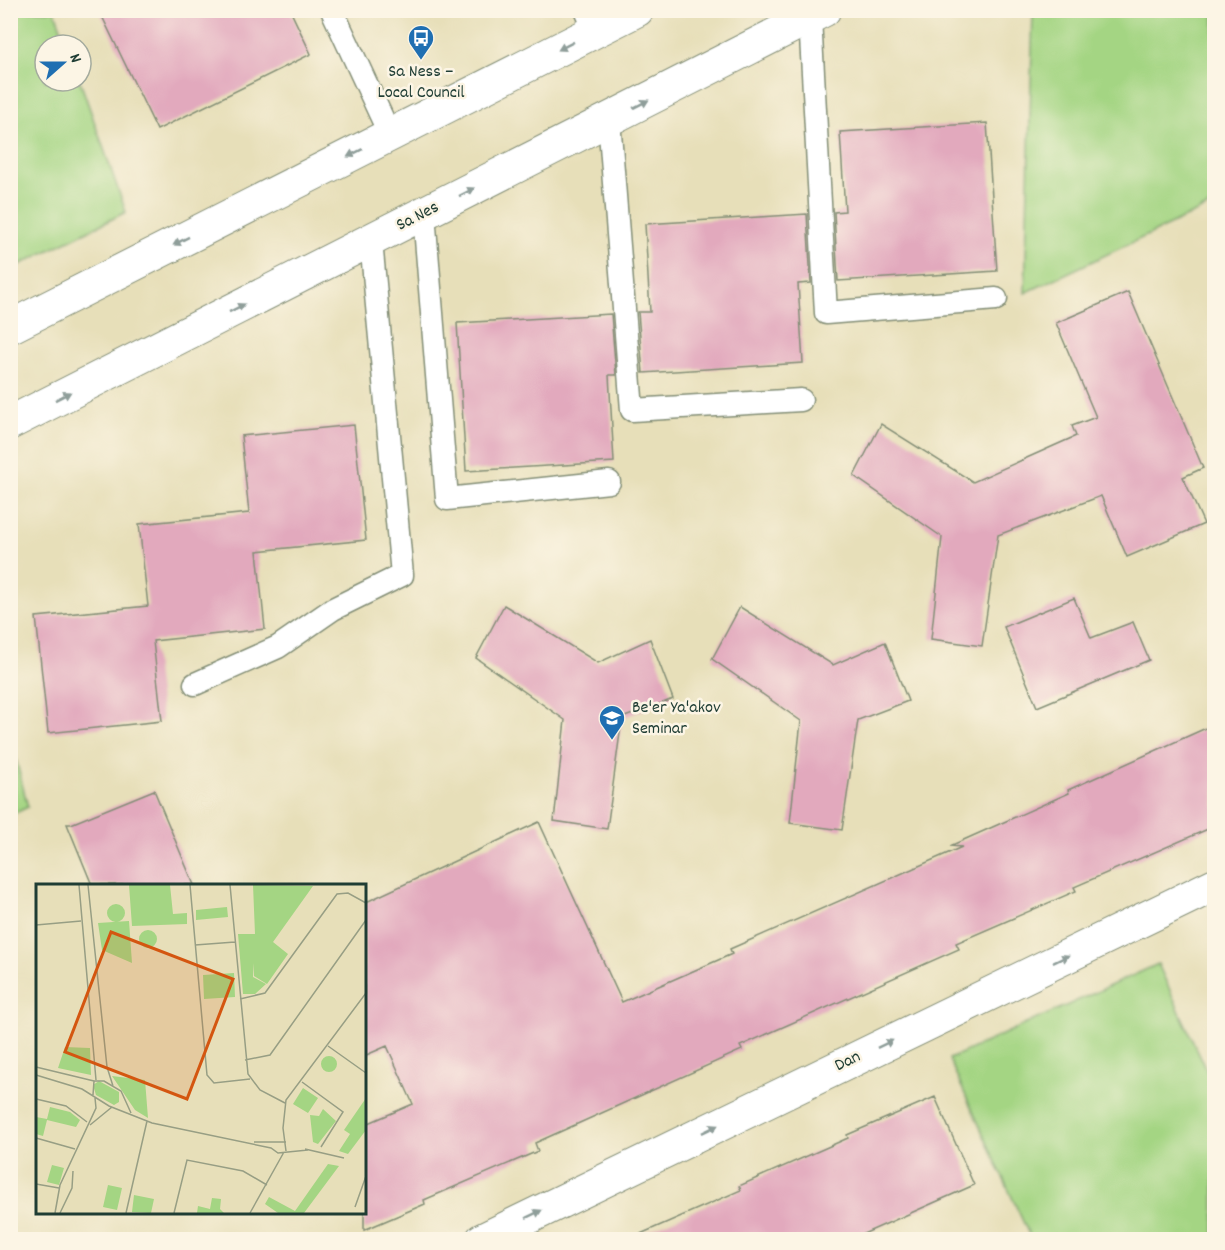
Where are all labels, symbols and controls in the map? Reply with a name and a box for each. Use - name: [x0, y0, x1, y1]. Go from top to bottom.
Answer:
- bus stop icon: Sa Ness – Local Council: [406, 23, 436, 61]
- north arrow: [33, 33, 93, 93]
- one-way arrow: [557, 40, 575, 50]
- text: N: [63, 51, 87, 66]
- place label: Sa Ness – Local Council: [377, 60, 465, 106]
- one-way arrow: [632, 99, 649, 108]
- one-way arrow: [346, 148, 363, 158]
- one-way arrow: [459, 187, 476, 197]
- street label: Sa Nes: [392, 196, 444, 238]
- one-way arrow: [172, 236, 189, 246]
- one-way arrow: [228, 304, 245, 313]
- one-way arrow: [54, 392, 71, 401]
- place label: Be'er Ya'akov Seminar: [632, 696, 721, 742]
- school or university icon: Be'er Ya'akov Seminar: [597, 703, 627, 741]
- inset map: [36, 884, 366, 1214]
- one-way arrow: [1052, 955, 1069, 964]
- one-way arrow: [877, 1040, 894, 1049]
- street label: Dan: [831, 1045, 865, 1079]
- one-way arrow: [701, 1125, 718, 1134]
- one-way arrow: [526, 1209, 543, 1219]

